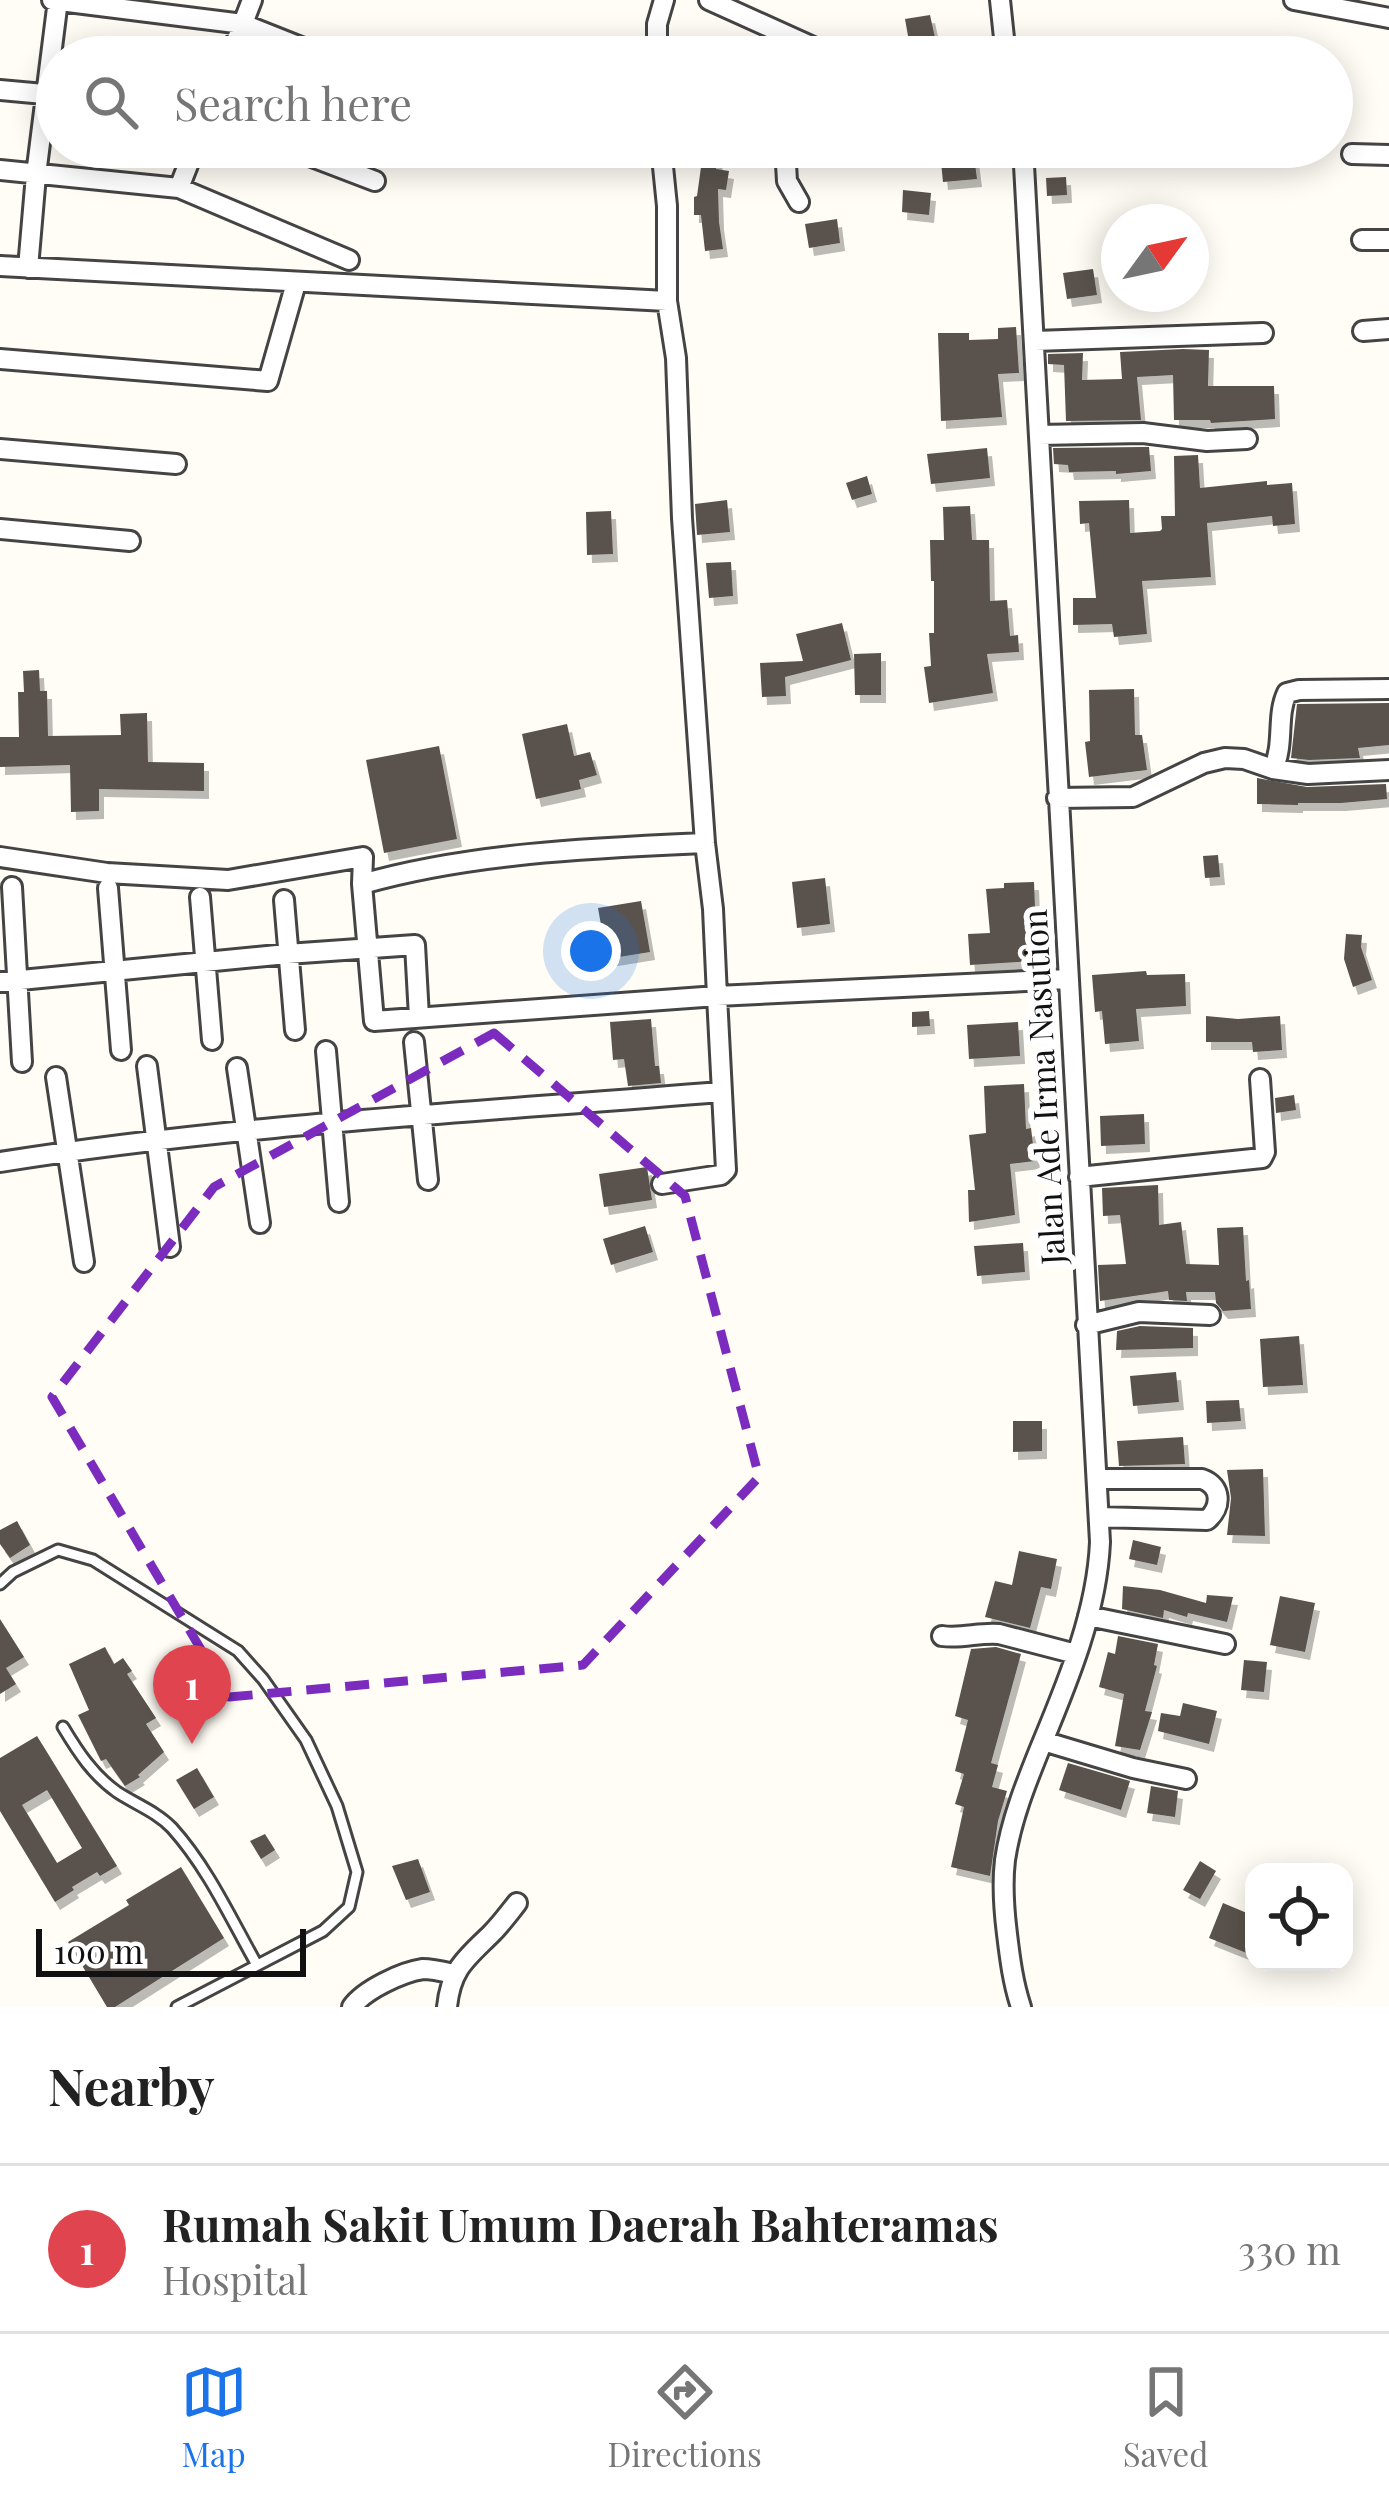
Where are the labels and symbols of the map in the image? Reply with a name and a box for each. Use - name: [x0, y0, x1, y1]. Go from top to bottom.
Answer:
- north arrow: [1101, 204, 1209, 312]
- street label: Jalan Ade Irma Nasution: [1011, 908, 1073, 1267]
- your location: [561, 921, 621, 981]
- pin: 1: [153, 1645, 231, 1744]
- scale bar: [36, 1923, 306, 1976]

